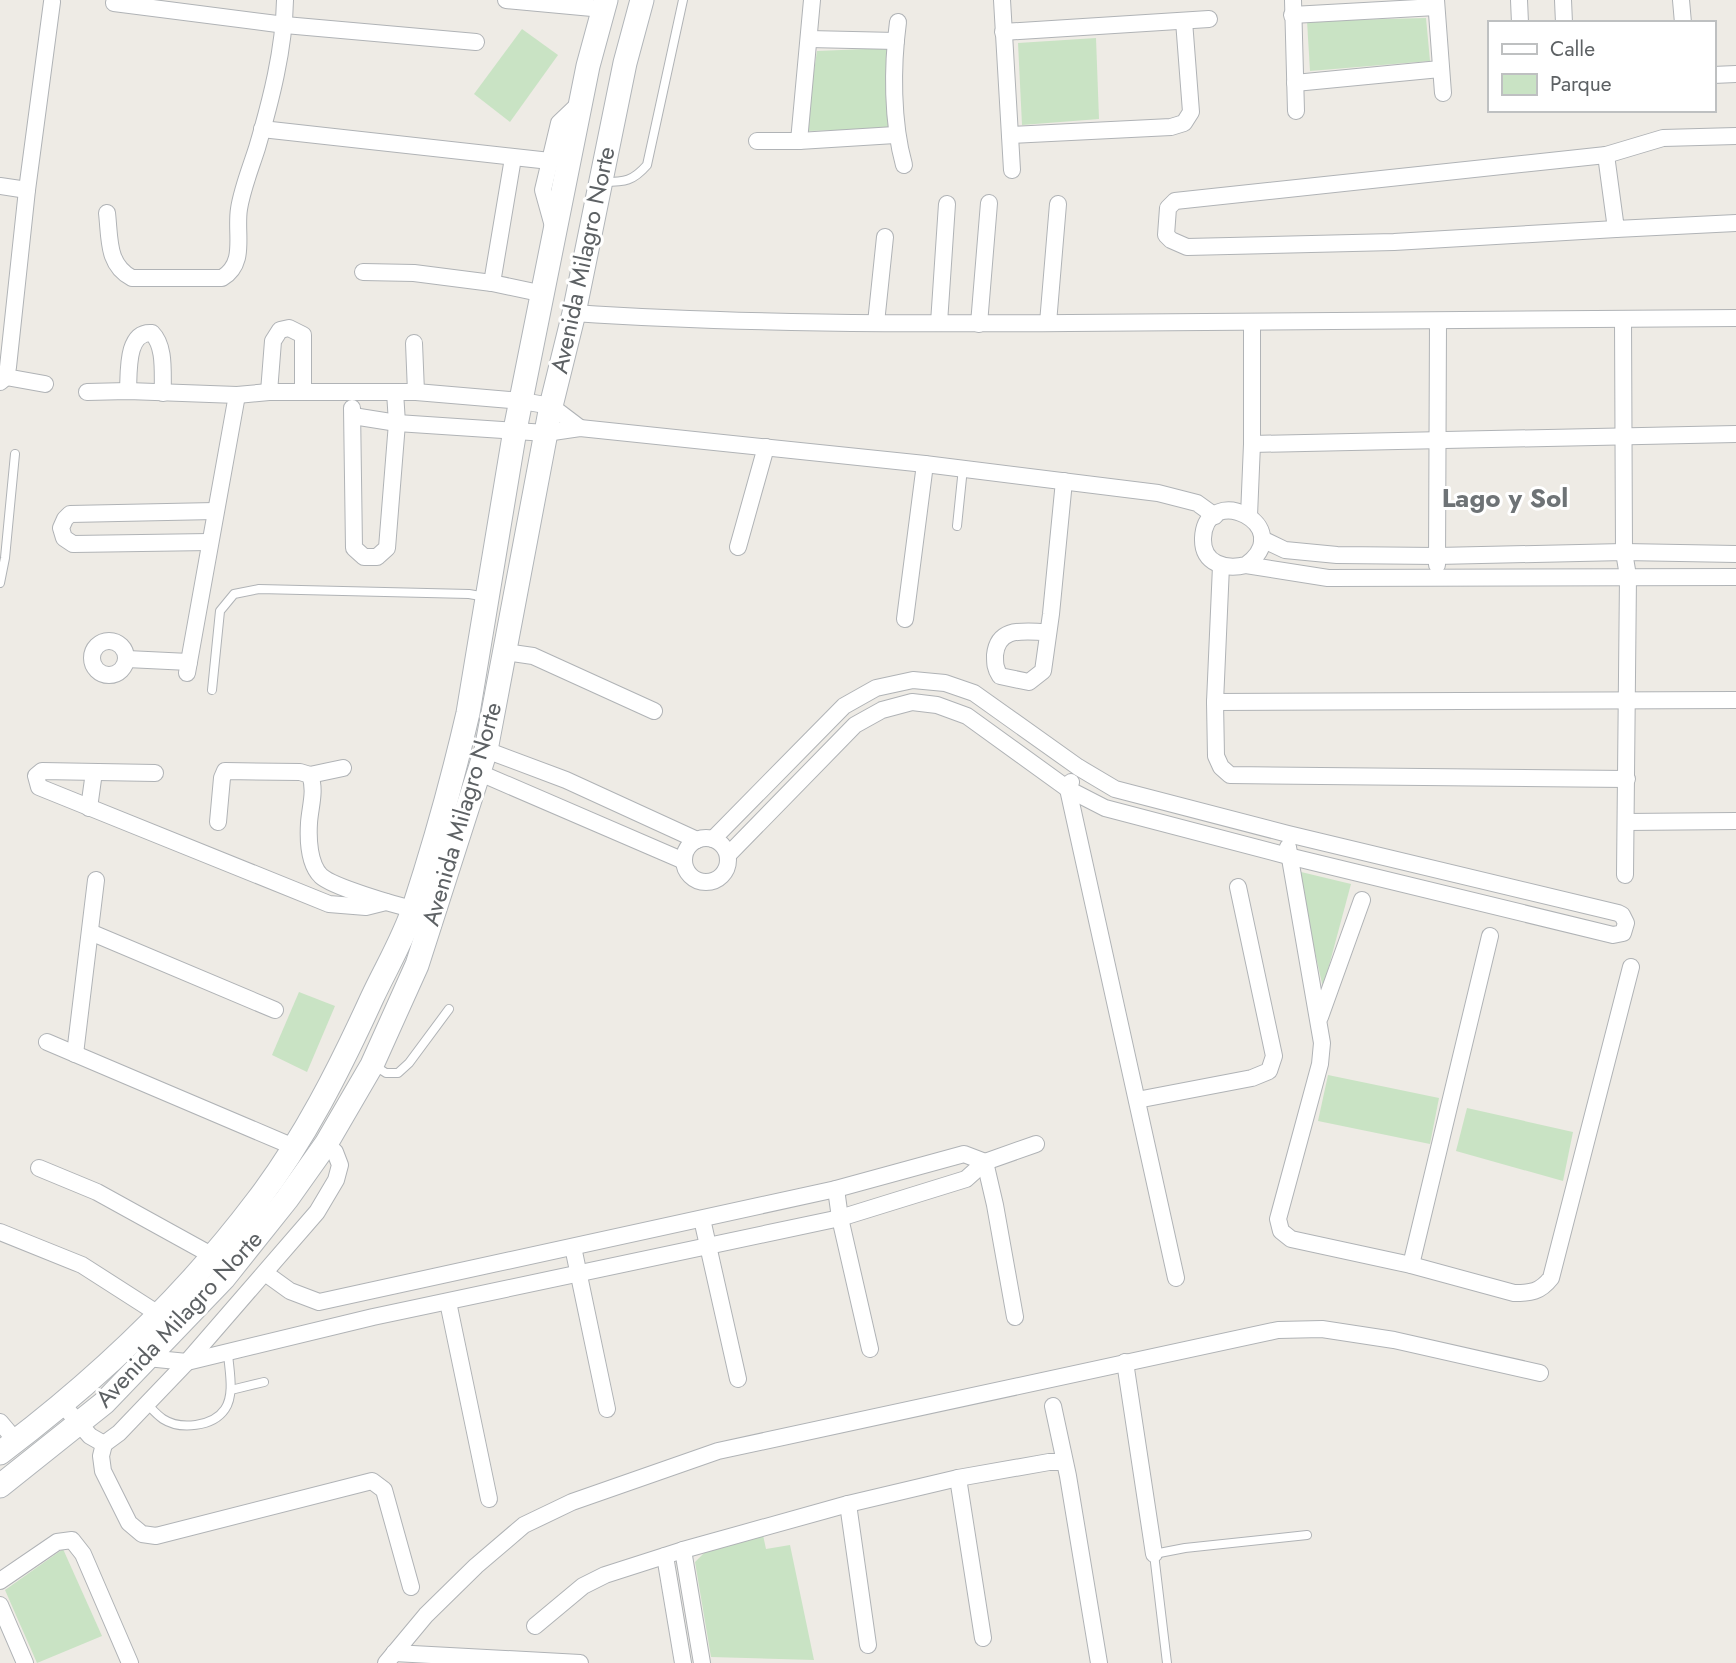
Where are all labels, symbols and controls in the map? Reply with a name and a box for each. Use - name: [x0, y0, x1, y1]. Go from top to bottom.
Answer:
- legend: [1488, 21, 1715, 112]
- text: Calle: [1550, 34, 1595, 64]
- text: Parque: [1550, 69, 1612, 99]
- street label: Avenida Milagro Norte: [541, 143, 624, 377]
- district label: Lago y Sol: [1442, 479, 1568, 517]
- street label: Avenida Milagro Norte: [413, 698, 510, 930]
- street label: Avenida Milagro Norte: [87, 1222, 270, 1415]

